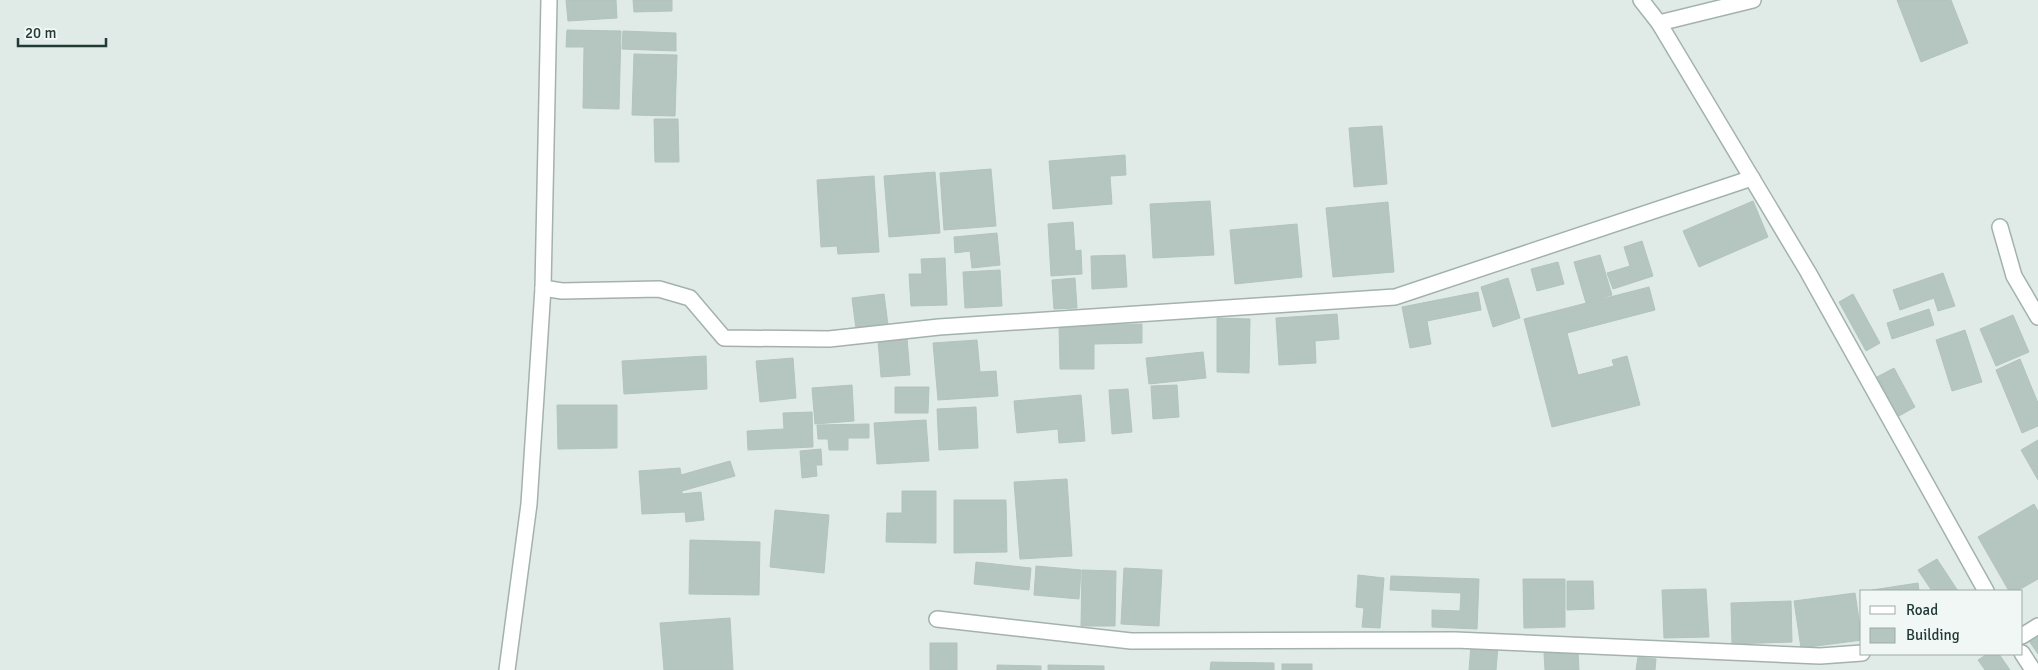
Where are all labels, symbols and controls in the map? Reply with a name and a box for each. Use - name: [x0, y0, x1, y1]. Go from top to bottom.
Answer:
- scale bar: [18, 15, 105, 47]
- text: 20 m: [25, 24, 56, 42]
- legend: [1860, 590, 2023, 655]
- text: Road: [1906, 601, 1938, 619]
- text: Building: [1906, 626, 1960, 644]

